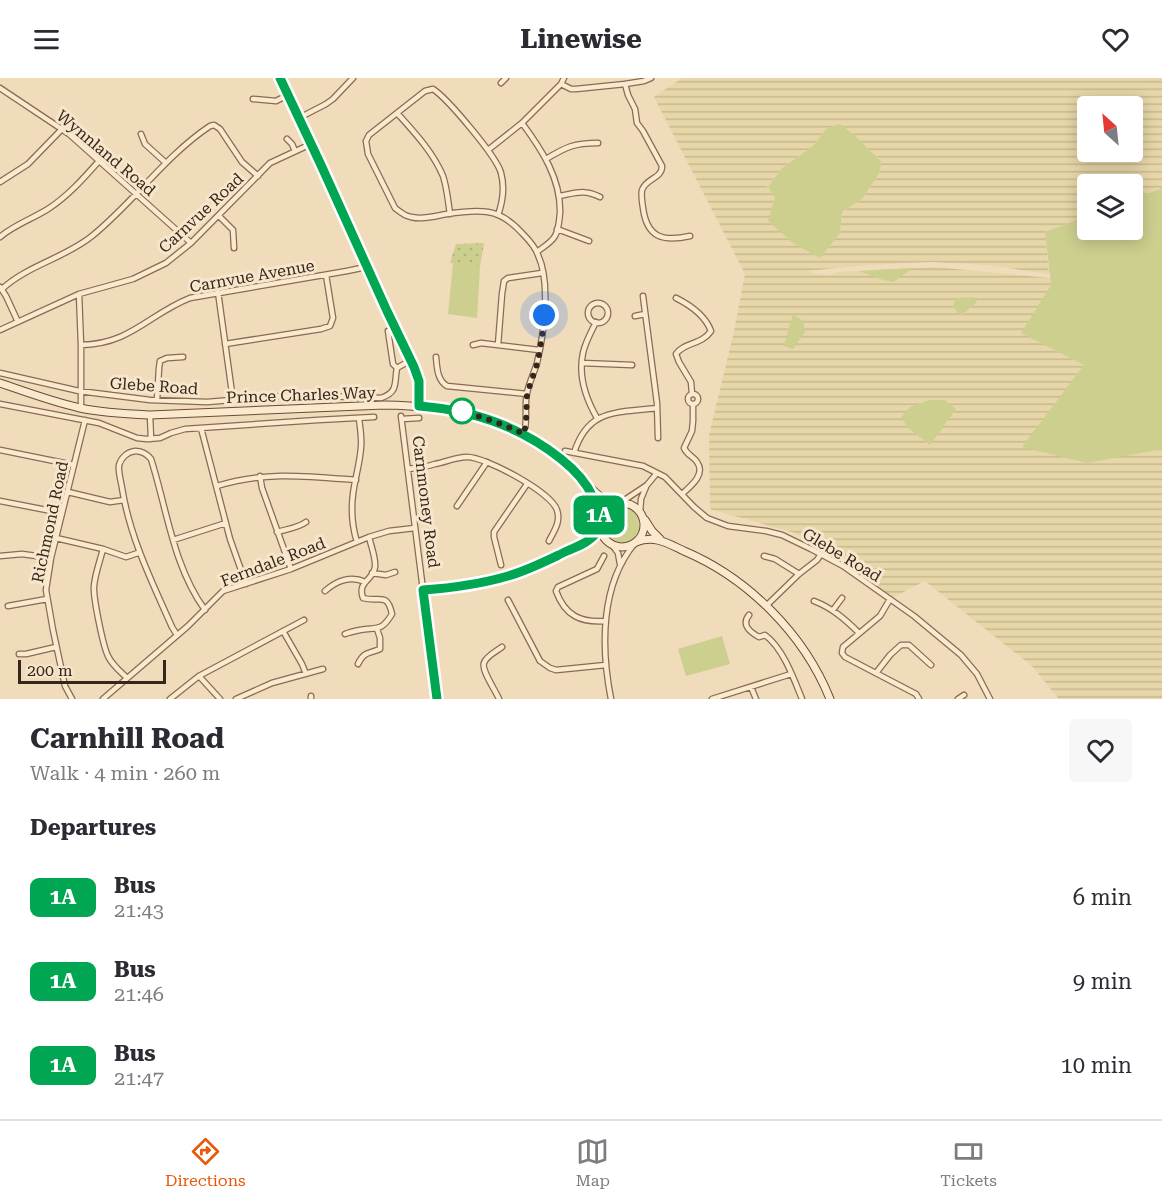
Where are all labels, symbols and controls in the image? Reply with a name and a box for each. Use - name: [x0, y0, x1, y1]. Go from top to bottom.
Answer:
- icon: menu: [30, 23, 63, 56]
- text: Linewise: [520, 23, 642, 55]
- icon: heart: [1099, 23, 1132, 56]
- north arrow: [1077, 96, 1143, 162]
- map controls: [1077, 96, 1143, 240]
- street label: Wynnland Road: [53, 106, 159, 200]
- street label: Carnvue Road: [155, 169, 247, 257]
- button: layers: [1077, 174, 1143, 240]
- street label: Carnvue Avenue: [188, 256, 316, 296]
- your location: [529, 300, 559, 330]
- street label: Glebe Road: [109, 373, 199, 399]
- street label: Prince Charles Way: [226, 383, 377, 407]
- unlabelled marker: [449, 398, 475, 424]
- street label: Carnmoney Road: [408, 435, 444, 569]
- street label: Richmond Road: [28, 459, 72, 585]
- line badge: 1A: [572, 496, 626, 534]
- text: 1A: [586, 503, 612, 527]
- street label: Glebe Road: [799, 524, 885, 586]
- street label: Ferndale Road: [218, 533, 328, 591]
- scale bar: [18, 657, 166, 684]
- text: 200 m: [27, 661, 73, 680]
- button: heart: [1069, 719, 1132, 782]
- text: Carnhill Road: [30, 722, 224, 755]
- text: Walk · 4 min · 260 m: [30, 761, 220, 785]
- text: Departures: [30, 815, 156, 840]
- text: Bus: [114, 873, 156, 898]
- text: 1A: [50, 885, 76, 909]
- text: 6 min: [1073, 885, 1132, 910]
- text: 21:43: [114, 898, 164, 922]
- text: Bus: [114, 957, 156, 982]
- text: 1A: [50, 969, 76, 993]
- text: 9 min: [1073, 969, 1132, 994]
- text: 21:46: [114, 982, 164, 1006]
- text: Bus: [114, 1041, 156, 1066]
- text: 1A: [50, 1053, 76, 1077]
- text: 10 min: [1061, 1053, 1132, 1078]
- text: 21:47: [114, 1066, 164, 1090]
- tab: Directions: [165, 1135, 246, 1190]
- tab: Map: [576, 1135, 610, 1190]
- tab: Tickets: [940, 1135, 997, 1190]

